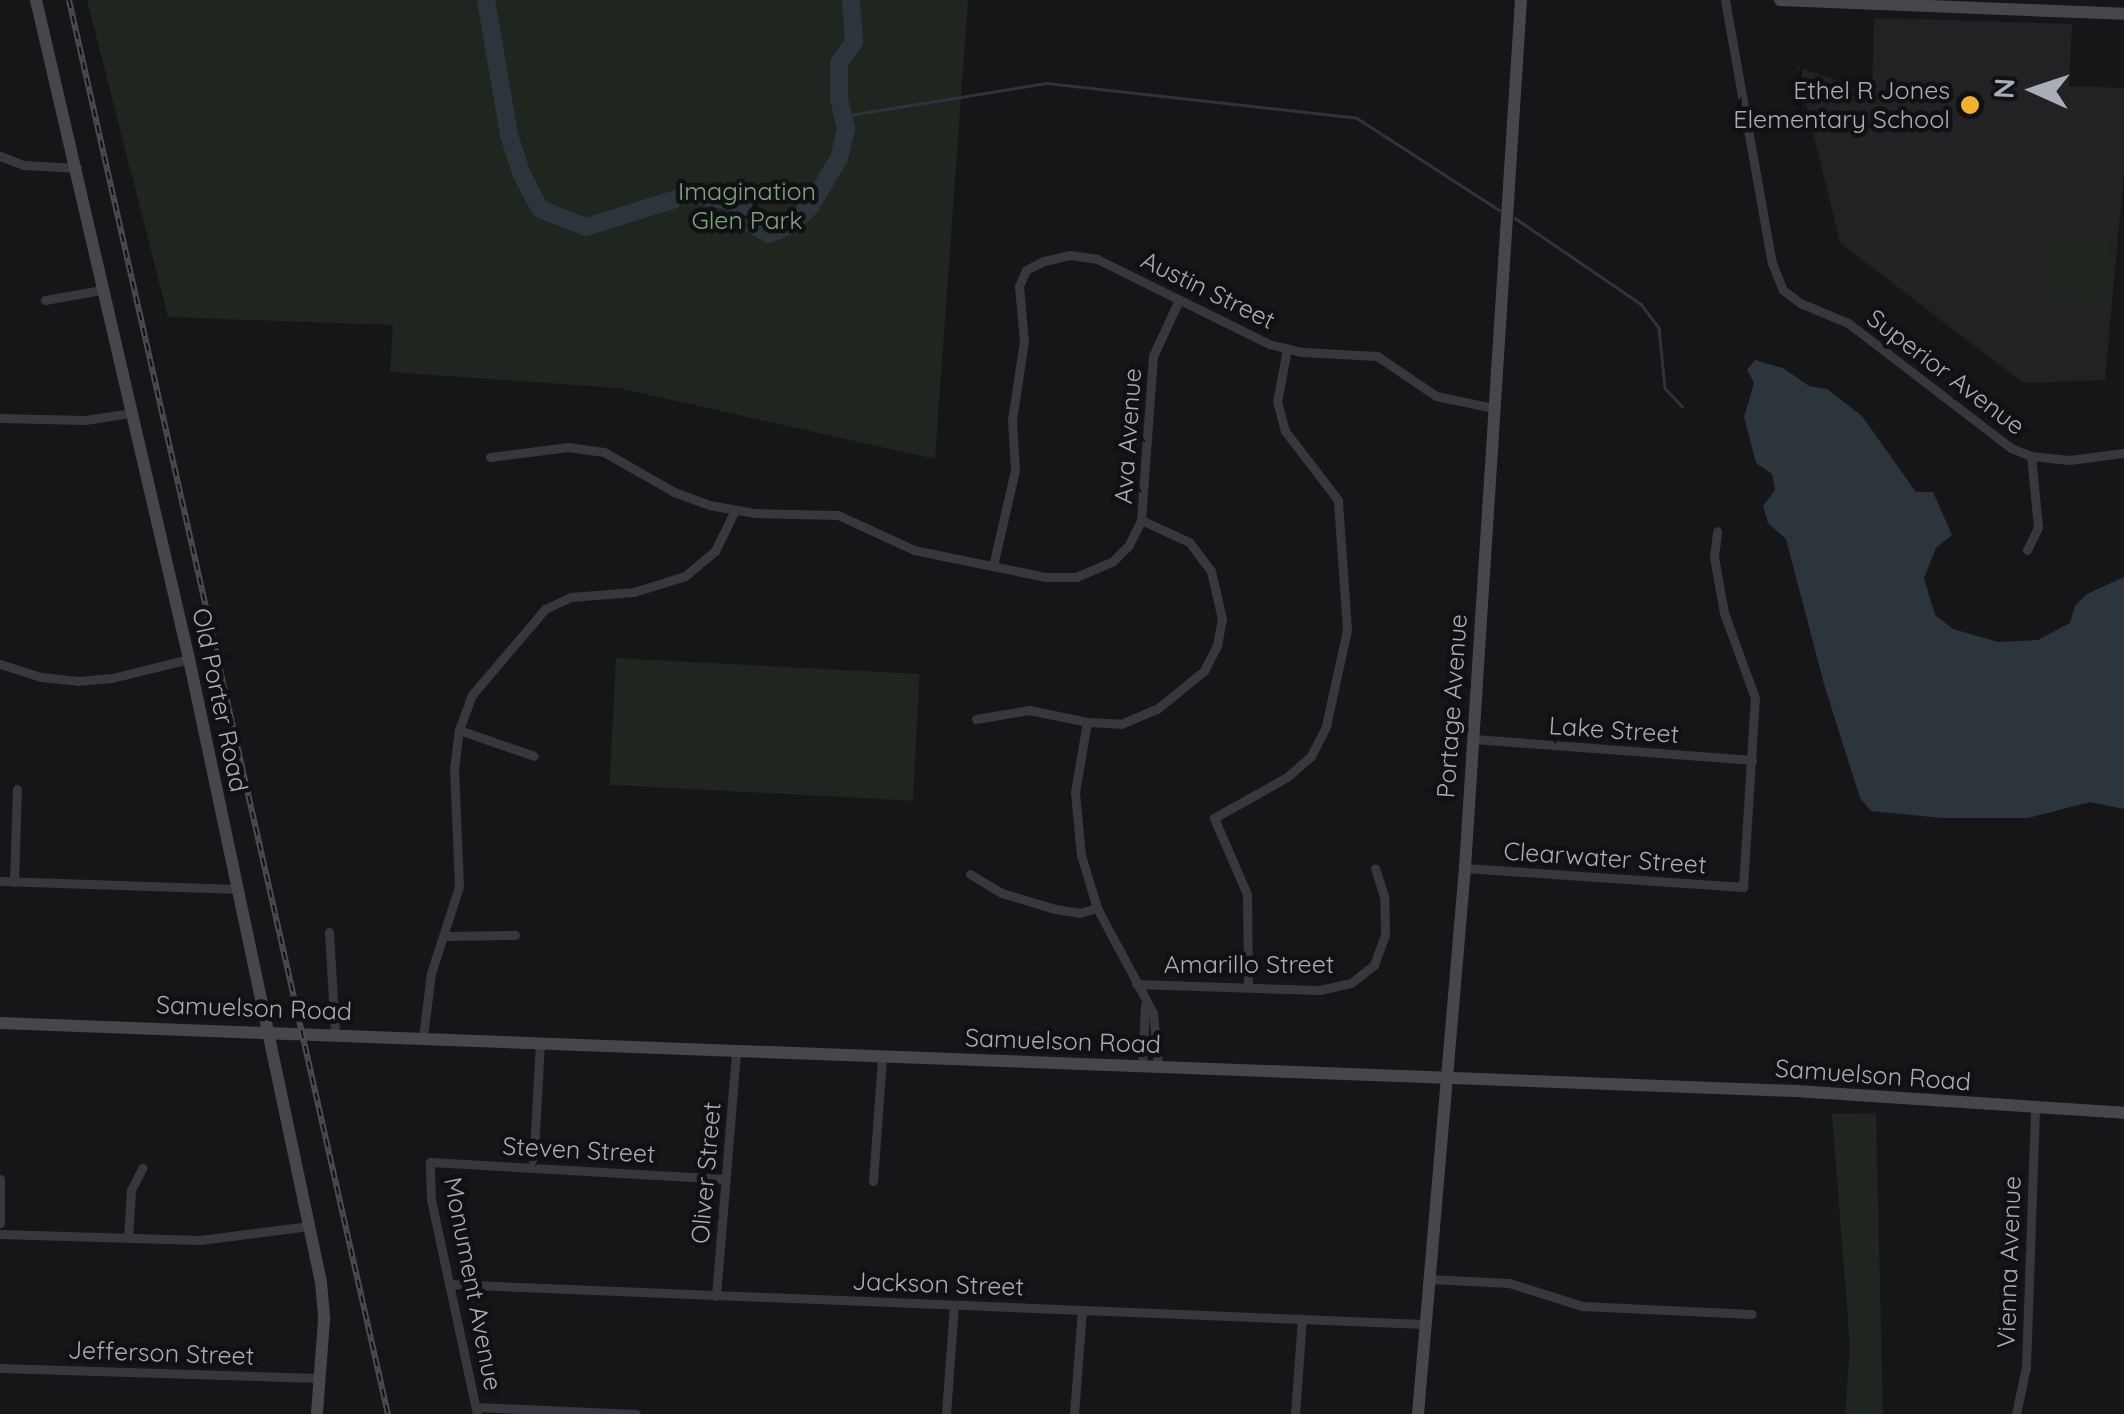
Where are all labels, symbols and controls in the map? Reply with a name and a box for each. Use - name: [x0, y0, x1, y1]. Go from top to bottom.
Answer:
- north arrow: [1984, 40, 2084, 140]
- place label: Ethel R Jones Elementary School: [1733, 76, 1950, 135]
- text: N: [1986, 77, 2022, 100]
- marker: Ethel R Jones Elementary School: [1959, 94, 1981, 116]
- park label: Imagination Glen Park: [678, 177, 816, 236]
- street label: Austin Street: [1136, 245, 1280, 335]
- street label: Superior Avenue: [1861, 303, 2031, 441]
- street label: Ava Avenue: [1108, 367, 1148, 505]
- street label: Old Porter Road: [186, 605, 254, 795]
- street label: Portage Avenue: [1431, 613, 1473, 799]
- street label: Lake Street: [1548, 710, 1680, 750]
- street label: Clearwater Street: [1503, 836, 1707, 880]
- street label: Amarillo Street: [1164, 949, 1334, 979]
- street label: Samuelson Road: [155, 990, 353, 1026]
- street label: Samuelson Road: [964, 1023, 1162, 1059]
- street label: Samuelson Road: [1774, 1053, 1972, 1097]
- street label: Oliver Street: [685, 1101, 727, 1245]
- street label: Steven Street: [502, 1131, 656, 1169]
- street label: Monument Avenue: [438, 1175, 508, 1393]
- street label: Vienna Avenue: [1991, 1175, 2027, 1349]
- street label: Jackson Street: [851, 1266, 1025, 1302]
- street label: Jefferson Street: [67, 1335, 255, 1371]

